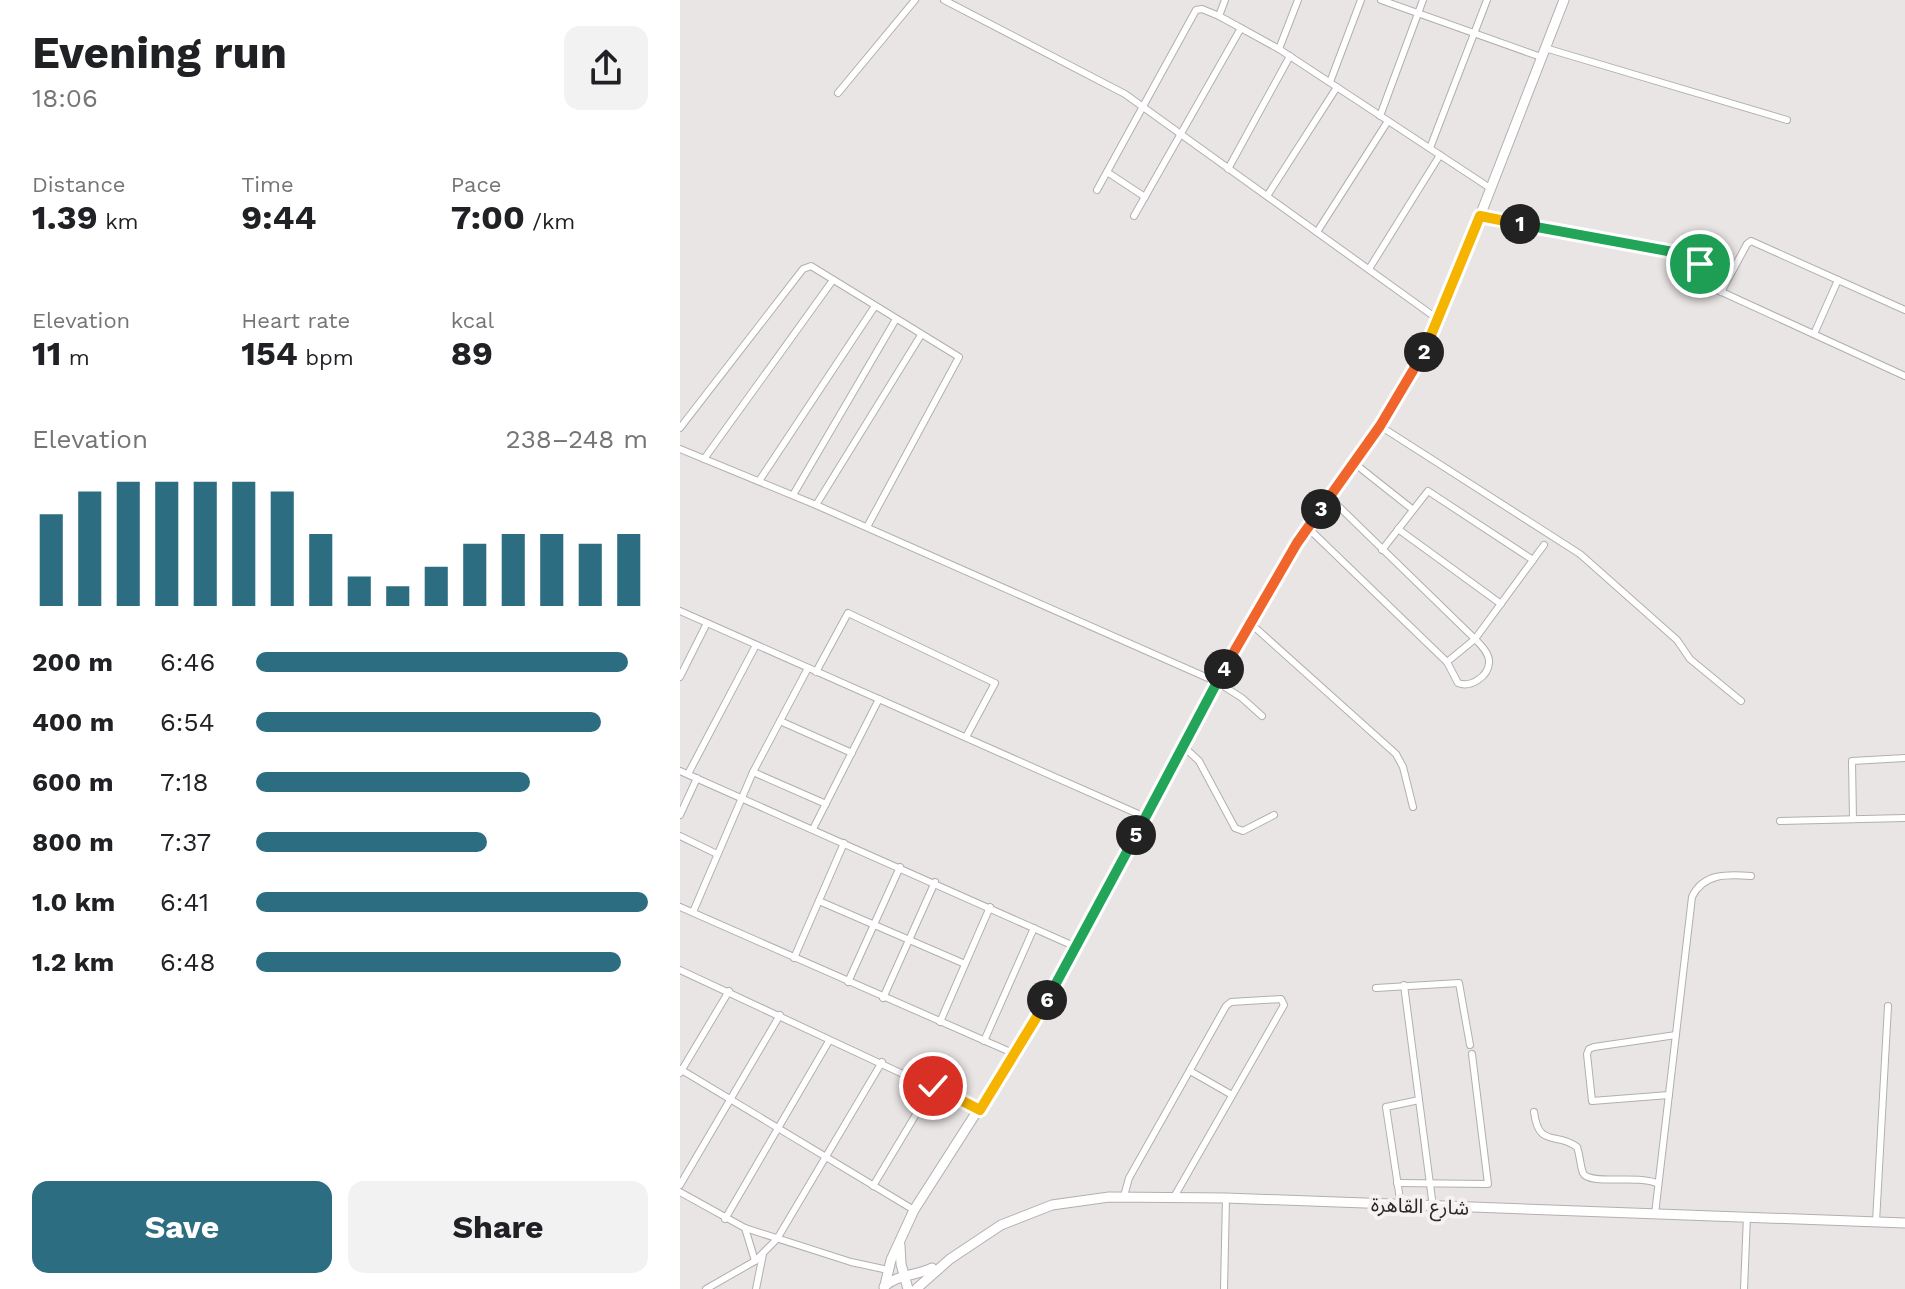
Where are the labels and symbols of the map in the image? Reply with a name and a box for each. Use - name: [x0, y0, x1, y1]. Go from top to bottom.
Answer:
- pin: 1: [1500, 204, 1540, 244]
- pin: [1666, 230, 1734, 298]
- pin: 2: [1404, 332, 1444, 372]
- pin: 3: [1301, 489, 1341, 529]
- pin: 4: [1204, 649, 1244, 689]
- pin: 5: [1116, 815, 1156, 855]
- pin: 6: [1027, 980, 1067, 1020]
- pin: [899, 1052, 967, 1120]
- street label: شارع القاهرة: [1370, 1192, 1469, 1223]

